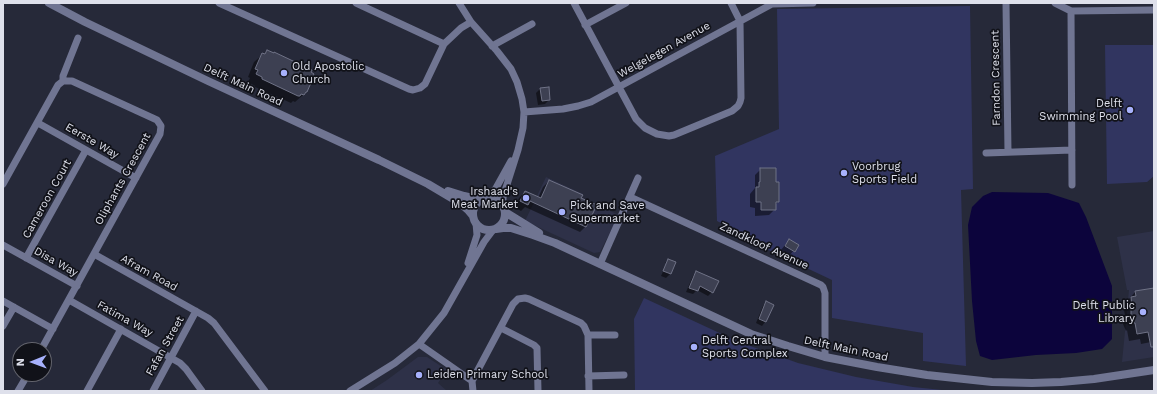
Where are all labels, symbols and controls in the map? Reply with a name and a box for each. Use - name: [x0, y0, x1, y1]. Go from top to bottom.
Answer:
- street label: Welgelegen Avenue: [616, 19, 712, 81]
- street label: Farndon Crescent: [989, 30, 1003, 126]
- place label: Old Apostolic Church: [292, 60, 364, 86]
- street label: Delft Main Road: [201, 61, 285, 109]
- marker: Old Apostolic Church: [279, 68, 289, 78]
- place label: Delft Swimming Pool: [1039, 97, 1122, 123]
- marker: Delft Swimming Pool: [1125, 105, 1135, 115]
- street label: Eerste Way: [63, 120, 121, 162]
- street label: Oliphants Crescent: [92, 131, 154, 227]
- street label: Cameroon Court: [20, 157, 74, 241]
- place label: Voorbrug Sports Field: [852, 160, 917, 186]
- marker: Voorbrug Sports Field: [839, 168, 849, 178]
- place label: Irshaad's Meat Market: [451, 185, 518, 211]
- marker: Irshaad's Meat Market: [521, 193, 531, 203]
- place label: Pick and Save Supermarket: [570, 199, 645, 225]
- marker: Pick and Save Supermarket: [557, 207, 567, 217]
- street label: Zandkloof Avenue: [717, 220, 811, 272]
- street label: Disa Way: [32, 245, 80, 279]
- street label: Afram Road: [118, 252, 180, 294]
- street label: Fatima Way: [95, 298, 155, 340]
- place label: Delft Public Library: [1072, 299, 1135, 325]
- marker: Delft Public Library: [1138, 307, 1148, 317]
- street label: Fafan Street: [143, 314, 187, 378]
- place label: Delft Central Sports Complex: [702, 334, 788, 360]
- street label: Delft Main Road: [803, 334, 889, 364]
- north arrow: [12, 342, 52, 382]
- marker: Delft Central Sports Complex: [689, 342, 699, 352]
- text: N: [14, 358, 27, 366]
- place label: Leiden Primary School: [427, 368, 548, 382]
- marker: Leiden Primary School: [414, 370, 424, 380]

